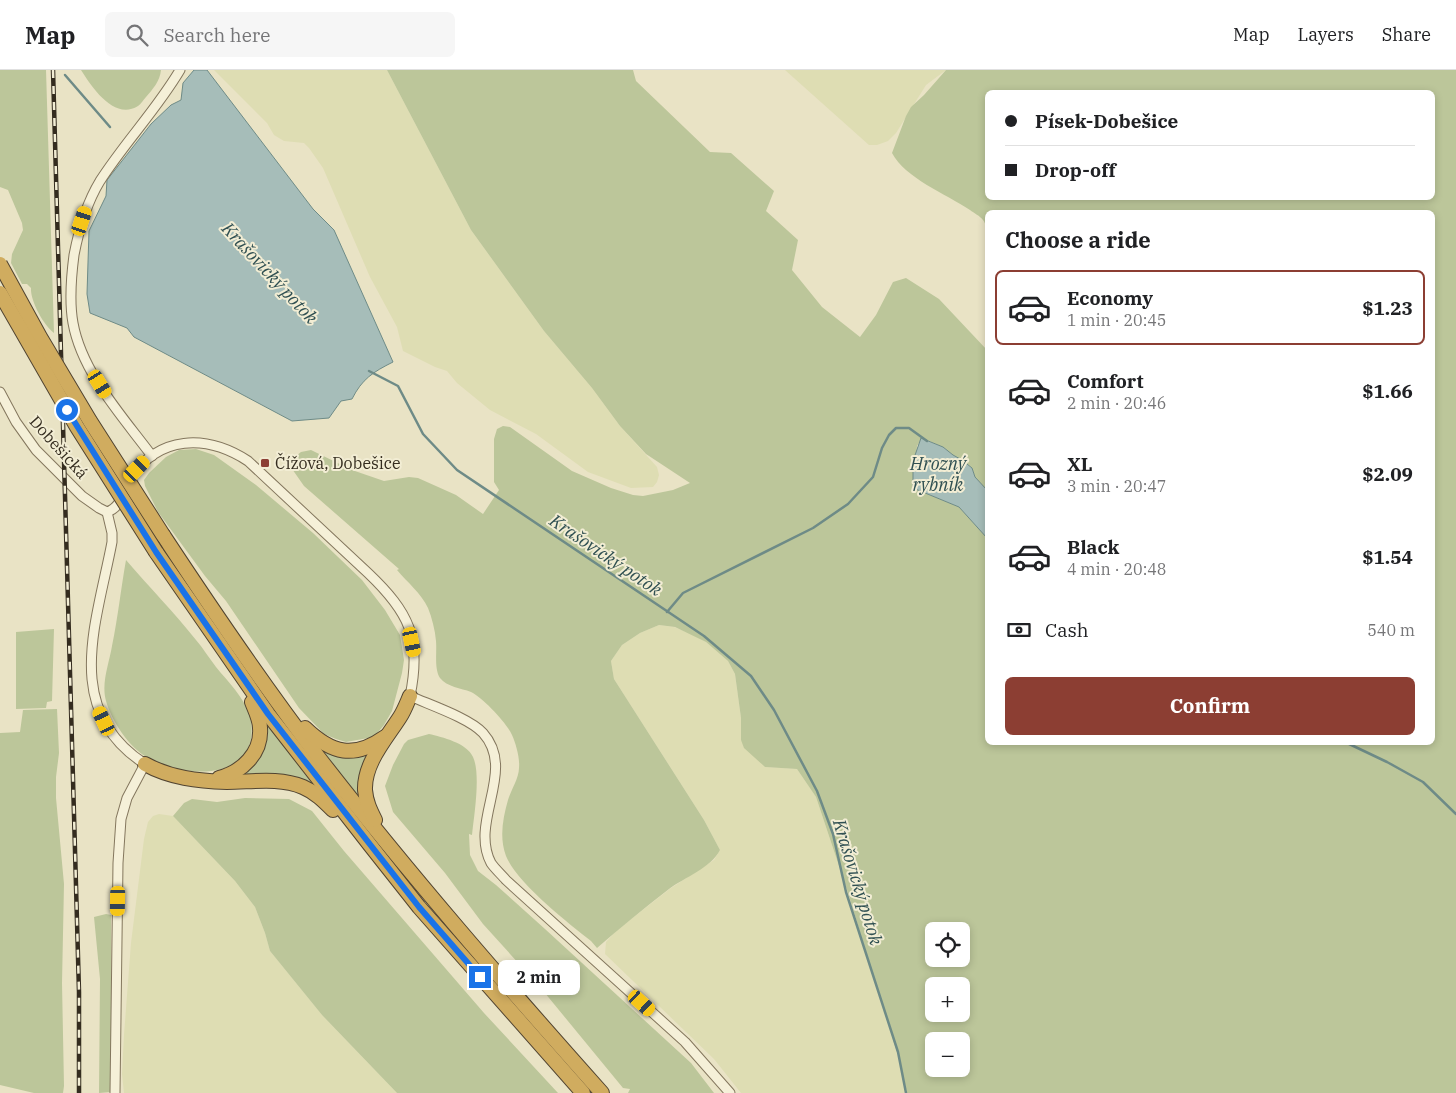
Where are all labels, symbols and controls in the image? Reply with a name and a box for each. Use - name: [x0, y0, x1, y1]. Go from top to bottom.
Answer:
- search box: [105, 12, 455, 57]
- text: Map: [25, 19, 75, 51]
- icon: search: [123, 21, 151, 49]
- text: Search here: [163, 23, 270, 47]
- text: Map: [1233, 23, 1270, 46]
- text: Layers: [1298, 23, 1354, 46]
- text: Share: [1382, 23, 1431, 46]
- text: Písek-Dobešice: [1035, 109, 1178, 133]
- text: Drop-off: [1035, 158, 1116, 182]
- car: [70, 204, 93, 238]
- water label: Krašovický potok: [216, 217, 323, 329]
- text: Choose a ride: [1005, 225, 1151, 254]
- icon: car: [1007, 285, 1052, 330]
- text: Economy: [1067, 286, 1153, 310]
- text: $1.23: [1362, 296, 1413, 320]
- text: 1 min · 20:45: [1067, 310, 1166, 330]
- car: [85, 367, 114, 401]
- icon: car: [1007, 368, 1052, 413]
- text: Comfort: [1067, 369, 1144, 393]
- text: $1.66: [1362, 379, 1413, 403]
- text: 2 min · 20:46: [1067, 393, 1166, 413]
- route start: [56, 399, 78, 421]
- street label: Dobešická: [26, 411, 93, 483]
- icon: car: [1007, 451, 1052, 496]
- place label: Čížová, Dobešice: [275, 452, 400, 473]
- water label: Hrozný rybník: [909, 452, 968, 496]
- text: XL: [1067, 452, 1093, 476]
- car: [121, 453, 152, 485]
- marker: Čížová, Dobešice: [259, 457, 271, 469]
- text: $2.09: [1362, 462, 1413, 486]
- text: 3 min · 20:47: [1067, 476, 1166, 496]
- water label: Krašovický potok: [545, 508, 667, 601]
- icon: car: [1007, 534, 1052, 579]
- text: Black: [1067, 535, 1119, 559]
- text: $1.54: [1362, 545, 1413, 569]
- text: 4 min · 20:48: [1067, 559, 1166, 579]
- icon: cash: [1005, 616, 1033, 644]
- text: Cash: [1045, 618, 1089, 642]
- text: 540 m: [1367, 620, 1415, 640]
- car: [401, 626, 422, 658]
- button: Confirm: [1005, 677, 1415, 735]
- car: [90, 704, 117, 738]
- water label: Krašovický potok: [828, 815, 888, 948]
- car: [110, 886, 125, 916]
- map controls: [925, 922, 970, 1077]
- button: locate: [925, 922, 970, 967]
- callout: 2 min: [498, 960, 580, 994]
- route end: [469, 966, 491, 988]
- text: 2 min: [517, 967, 561, 987]
- button: +: [925, 977, 970, 1022]
- car: [625, 987, 658, 1019]
- button: −: [925, 1032, 970, 1077]

